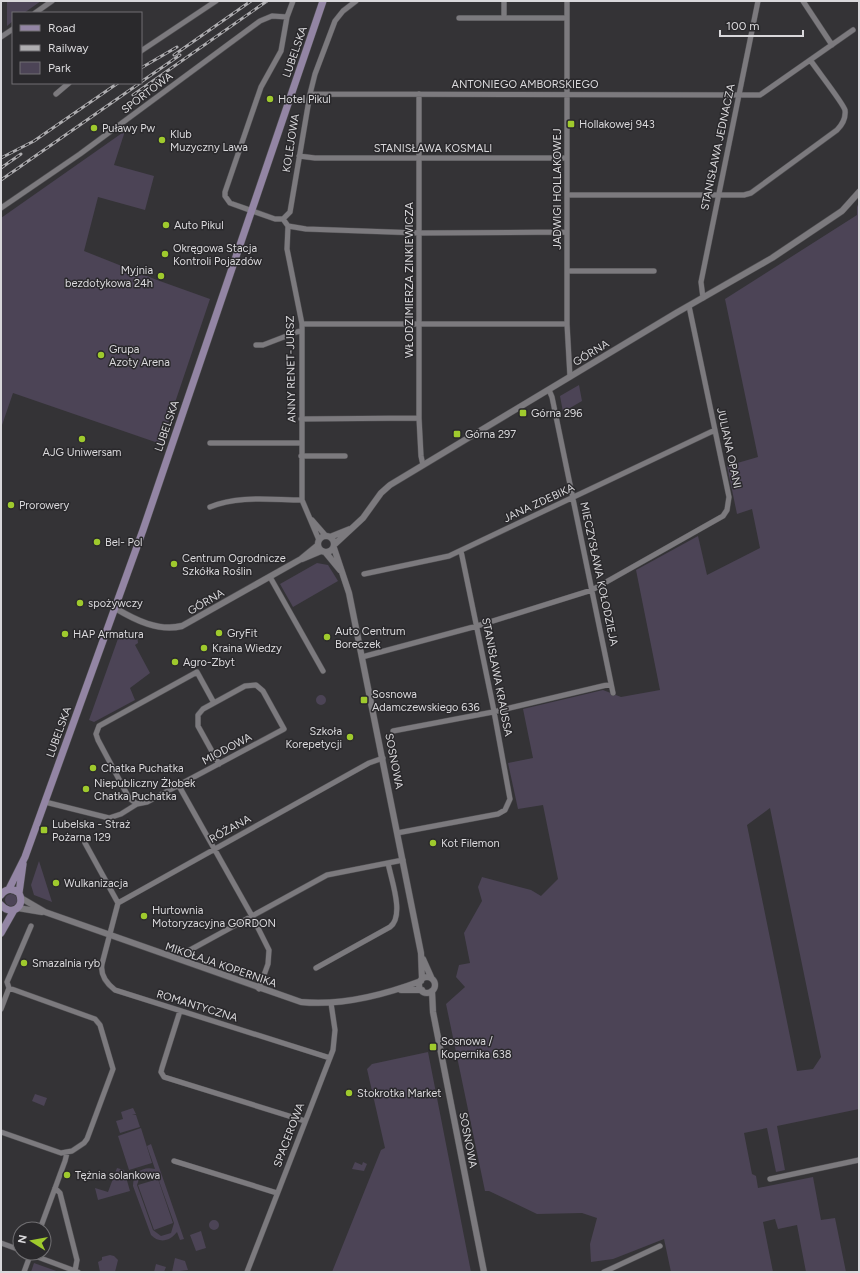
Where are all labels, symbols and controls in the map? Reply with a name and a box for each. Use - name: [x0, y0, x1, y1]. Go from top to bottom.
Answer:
- legend: [12, 12, 142, 84]
- scale bar: [720, 12, 803, 38]
- text: 100 m: [726, 19, 760, 33]
- text: Road: [48, 21, 76, 35]
- street label: LUBELSKA: [280, 24, 310, 79]
- text: Railway: [48, 41, 89, 55]
- text: Park: [48, 61, 71, 75]
- street label: SPORTOWA: [119, 69, 176, 116]
- street label: ANTONIEGO AMBORSKIEGO: [452, 78, 599, 91]
- street label: STANISŁAWA JEDNACZA: [698, 82, 738, 211]
- place label: Hotel Pikul: [278, 93, 331, 106]
- marker: Hotel Pikul: [265, 94, 275, 104]
- street label: KOLEJOWA: [280, 112, 302, 173]
- place label: Hollakowej 943: [579, 118, 655, 131]
- marker: Hollakowej 943: [566, 119, 576, 129]
- place label: Puławy Pw: [102, 122, 156, 135]
- marker: Puławy Pw: [89, 123, 99, 133]
- place label: Klub Muzyczny Lawa: [170, 128, 248, 154]
- street label: JADWIGI HOLLAKOWEJ: [551, 128, 564, 250]
- marker: Klub Muzyczny Lawa: [157, 135, 167, 145]
- street label: STANISŁAWA KOSMALI: [374, 142, 492, 155]
- street label: WŁODZIMIERZA ZINKIEWICZA: [403, 201, 416, 358]
- place label: Auto Pikul: [174, 219, 224, 232]
- marker: Auto Pikul: [161, 220, 171, 230]
- place label: Okręgowa Stacja Kontroli Pojazdów: [173, 242, 262, 268]
- marker: Okręgowa Stacja Kontroli Pojazdów: [160, 249, 170, 259]
- place label: Myjnia bezdotykowa 24h: [65, 264, 153, 290]
- marker: Myjnia bezdotykowa 24h: [156, 271, 166, 281]
- street label: ANNY RENET-JURSZ: [284, 315, 298, 423]
- street label: GÓRNA: [570, 336, 612, 369]
- place label: Grupa Azoty Arena: [109, 343, 170, 369]
- marker: Grupa Azoty Arena: [96, 350, 106, 360]
- street label: LUBELSKA: [152, 398, 182, 453]
- street label: JULIANA OPANI: [714, 406, 744, 490]
- place label: Górna 296: [531, 407, 583, 420]
- marker: Górna 296: [518, 408, 528, 418]
- place label: Górna 297: [465, 428, 516, 441]
- marker: Górna 297: [452, 429, 462, 439]
- marker: AJG Uniwersam: [77, 434, 87, 444]
- place label: AJG Uniwersam: [43, 446, 121, 459]
- street label: JANA ZDEBIKA: [501, 481, 577, 525]
- place label: Prorowery: [19, 499, 70, 512]
- marker: Prorowery: [6, 500, 16, 510]
- street label: MIECZYSŁAWA KOŁODZIEJA: [577, 501, 621, 648]
- place label: Bel- Pol: [105, 536, 143, 549]
- marker: Bel- Pol: [92, 537, 102, 547]
- place label: Centrum Ogrodnicze Szkółka Roślin: [182, 552, 286, 578]
- marker: Centrum Ogrodnicze Szkółka Roślin: [169, 559, 179, 569]
- street label: GÓRNA: [185, 585, 227, 618]
- place label: spożywczy: [88, 597, 143, 610]
- marker: spożywczy: [75, 598, 85, 608]
- street label: STANISŁAWA KRAUSSA: [479, 617, 515, 738]
- place label: Auto Centrum Boreczek: [335, 625, 405, 651]
- place label: GryFit: [227, 627, 258, 640]
- place label: HAP Armatura: [73, 628, 144, 641]
- marker: GryFit: [214, 628, 224, 638]
- marker: HAP Armatura: [60, 629, 70, 639]
- marker: Auto Centrum Boreczek: [322, 632, 332, 642]
- place label: Kraina Wiedzy: [212, 642, 282, 655]
- marker: Kraina Wiedzy: [199, 643, 209, 653]
- place label: Agro-Zbyt: [183, 656, 235, 669]
- marker: Agro-Zbyt: [170, 657, 180, 667]
- place label: Sosnowa Adamczewskiego 636: [372, 688, 480, 714]
- marker: Sosnowa Adamczewskiego 636: [359, 695, 369, 705]
- street label: LUBELSKA: [44, 704, 74, 759]
- place label: Szkoła Korepetycji: [285, 725, 342, 751]
- street label: MIODOWA: [200, 730, 255, 768]
- marker: Szkoła Korepetycji: [345, 732, 355, 742]
- street label: SOSNOWA: [382, 732, 406, 791]
- place label: Chatka Puchatka: [101, 762, 184, 775]
- marker: Chatka Puchatka: [88, 763, 98, 773]
- place label: Niepubliczny Żłobek Chatka Puchatka: [94, 777, 196, 803]
- marker: Niepubliczny Żłobek Chatka Puchatka: [81, 784, 91, 794]
- street label: RÓŻANA: [206, 811, 254, 846]
- place label: Lubelska - Straż Pożarna 129: [52, 818, 130, 844]
- marker: Lubelska - Straż Pożarna 129: [39, 825, 49, 835]
- place label: Kot Filemon: [441, 837, 500, 850]
- marker: Kot Filemon: [428, 838, 438, 848]
- place label: Wulkanizacja: [64, 877, 128, 890]
- marker: Wulkanizacja: [51, 878, 61, 888]
- place label: Hurtownia Motoryzacyjna GORDON: [152, 904, 276, 930]
- marker: Hurtownia Motoryzacyjna GORDON: [139, 911, 149, 921]
- street label: MIKOŁAJA KOPERNIKA: [163, 940, 279, 990]
- place label: Smazalnia ryb: [32, 957, 100, 970]
- marker: Smazalnia ryb: [19, 958, 29, 968]
- street label: ROMANTYCZNA: [155, 987, 240, 1025]
- place label: Sosnowa / Kopernika 638: [441, 1035, 512, 1061]
- marker: Sosnowa / Kopernika 638: [428, 1042, 438, 1052]
- place label: Stokrotka Market: [357, 1087, 441, 1100]
- marker: Stokrotka Market: [344, 1088, 354, 1098]
- street label: SPACEROWA: [271, 1101, 307, 1169]
- street label: SOSNOWA: [456, 1111, 480, 1170]
- place label: Tężnia solankowa: [75, 1169, 160, 1182]
- marker: Tężnia solankowa: [62, 1170, 72, 1180]
- north arrow: [12, 1221, 52, 1261]
- text: N: [15, 1234, 30, 1245]

